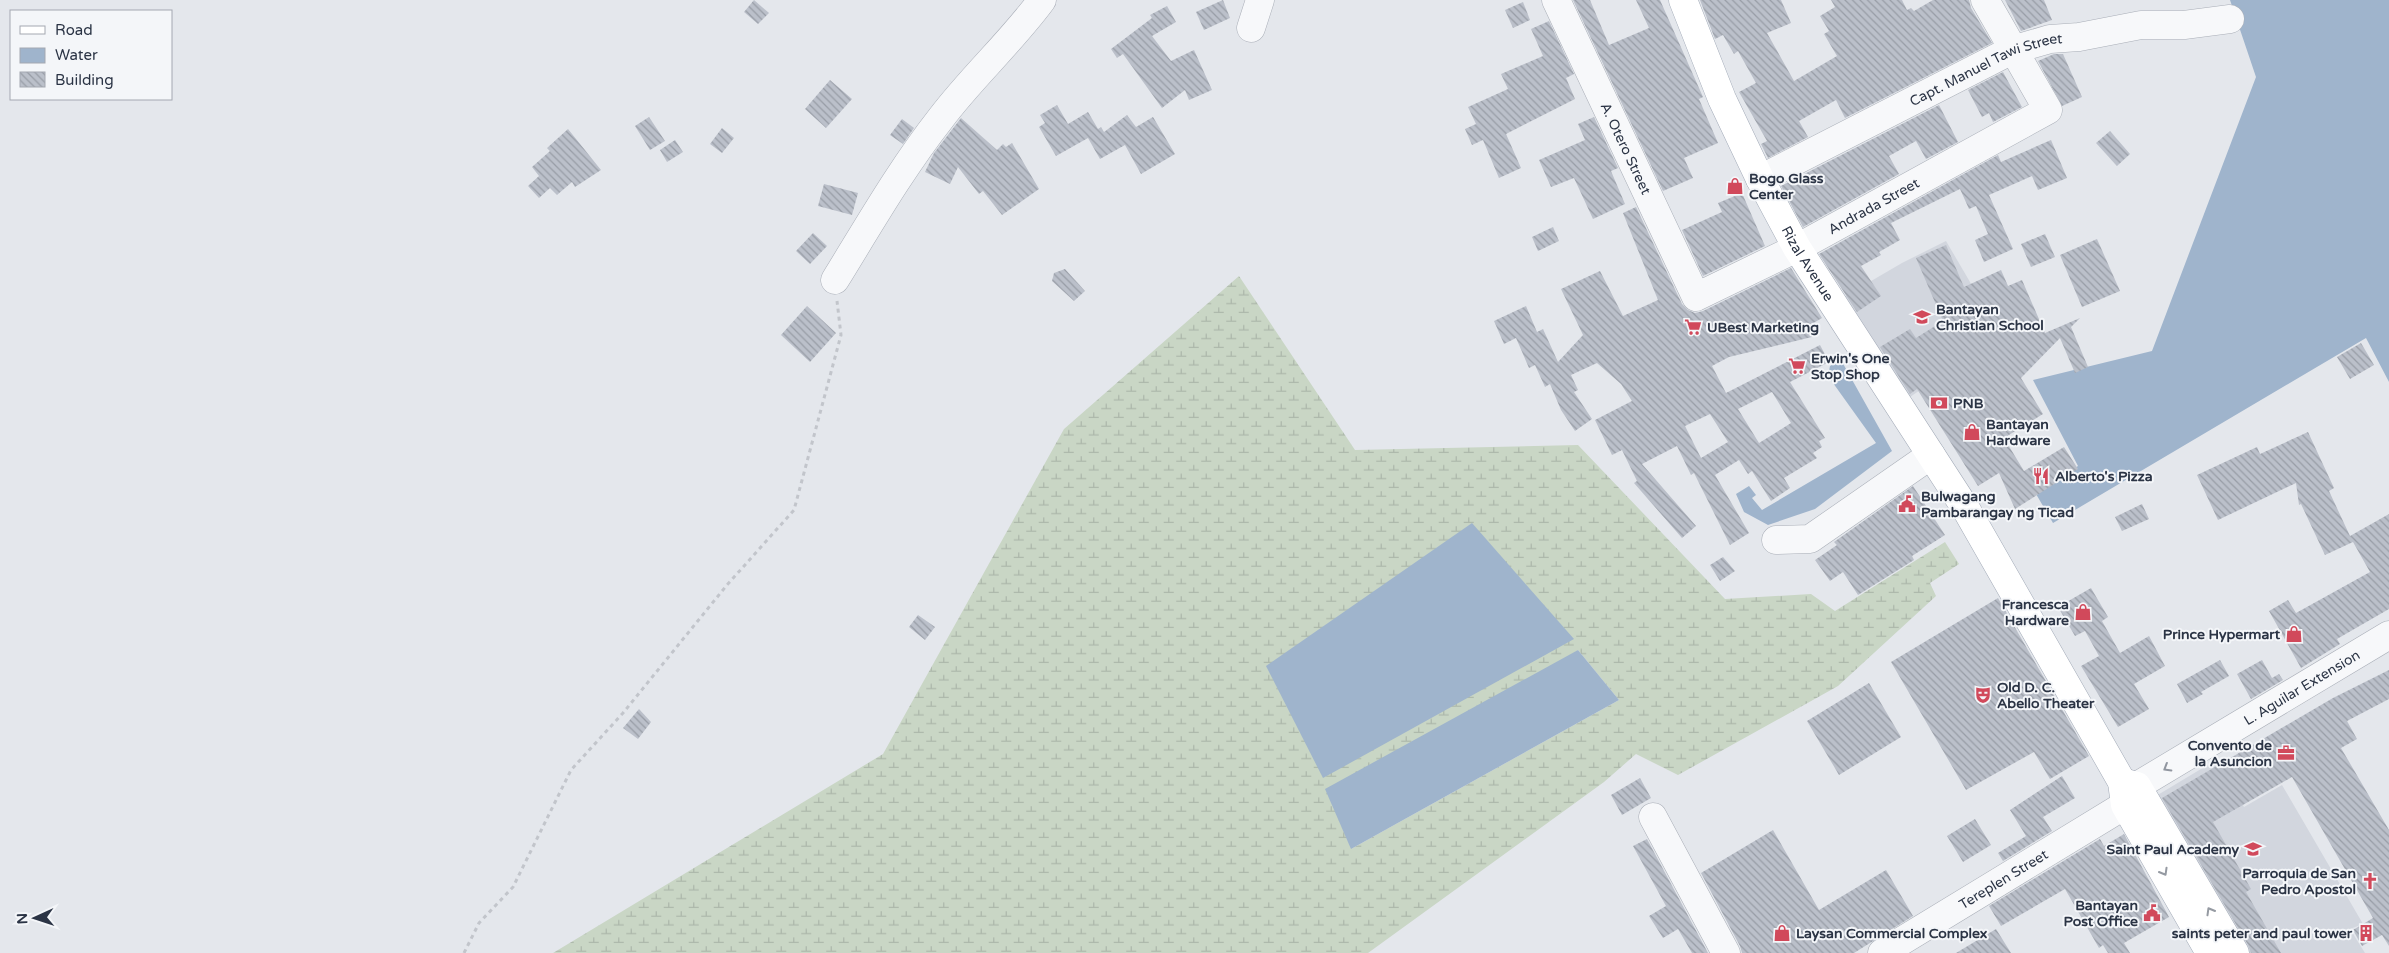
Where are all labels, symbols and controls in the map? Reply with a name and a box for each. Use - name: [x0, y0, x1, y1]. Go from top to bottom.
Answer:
- legend: [10, 10, 172, 100]
- text: Road: [55, 21, 93, 39]
- street label: Capt. Manuel Tawi Street: [1907, 30, 2064, 110]
- text: Water: [55, 46, 98, 64]
- text: Building: [55, 71, 114, 89]
- street label: A. Otero Street: [1597, 100, 1655, 198]
- place label: Bogo Glass Center: [1749, 170, 1824, 203]
- street label: Andrada Street: [1825, 174, 1923, 238]
- shop icon: Bogo Glass Center: [1725, 176, 1745, 196]
- street label: Rizal Avenue: [1778, 223, 1838, 304]
- place label: Bantayan Christian School: [1936, 301, 2044, 334]
- school or university icon: Bantayan Christian School: [1912, 307, 1932, 327]
- supermarket icon: UBest Marketing: [1683, 317, 1703, 337]
- place label: UBest Marketing: [1707, 319, 1819, 336]
- place label: Erwin's One Stop Shop: [1811, 350, 1890, 383]
- supermarket icon: Erwin's One Stop Shop: [1787, 356, 1807, 376]
- bank icon: PNB: [1929, 393, 1949, 413]
- place label: PNB: [1953, 395, 1984, 412]
- place label: Bantayan Hardware: [1986, 416, 2050, 449]
- shop icon: Bantayan Hardware: [1962, 422, 1982, 442]
- restaurant icon: Alberto's Pizza: [2031, 466, 2051, 486]
- place label: Alberto's Pizza: [2055, 468, 2153, 485]
- place label: Bulwagang Pambarangay ng Ticad: [1921, 488, 2074, 521]
- public building icon: Bulwagang Pambarangay ng Ticad: [1897, 494, 1917, 514]
- place label: Francesca Hardware: [2002, 596, 2069, 629]
- shop icon: Francesca Hardware: [2073, 602, 2093, 622]
- shop icon: Prince Hypermart: [2284, 624, 2304, 644]
- place label: Prince Hypermart: [2163, 626, 2281, 643]
- street label: L. Aguilar Extension: [2241, 646, 2363, 729]
- place label: Old D. C. Abello Theater: [1997, 679, 2095, 712]
- theatre icon: Old D. C. Abello Theater: [1973, 685, 1993, 705]
- place label: Convento de la Asuncion: [2188, 737, 2272, 770]
- office icon: Convento de la Asuncion: [2276, 743, 2296, 763]
- one-way arrow: [2164, 761, 2173, 771]
- school or university icon: Saint Paul Academy: [2243, 839, 2263, 859]
- place label: Saint Paul Academy: [2107, 841, 2239, 858]
- street label: Tereplen Street: [1956, 845, 2051, 913]
- place label: Parroquia de San Pedro Apostol: [2242, 865, 2356, 898]
- one-way arrow: [2158, 867, 2168, 876]
- church icon: Parroquia de San Pedro Apostol: [2360, 871, 2380, 891]
- north arrow: [10, 893, 60, 943]
- place label: Bantayan Post Office: [2063, 897, 2138, 930]
- public building icon: Bantayan Post Office: [2142, 903, 2162, 923]
- one-way arrow: [2207, 907, 2217, 916]
- text: N: [14, 913, 31, 925]
- shop icon: Laysan Commercial Complex: [1772, 923, 1792, 943]
- building icon: saints peter and paul tower: [2356, 923, 2376, 943]
- place label: Laysan Commercial Complex: [1796, 925, 1988, 942]
- place label: saints peter and paul tower: [2172, 925, 2353, 942]

